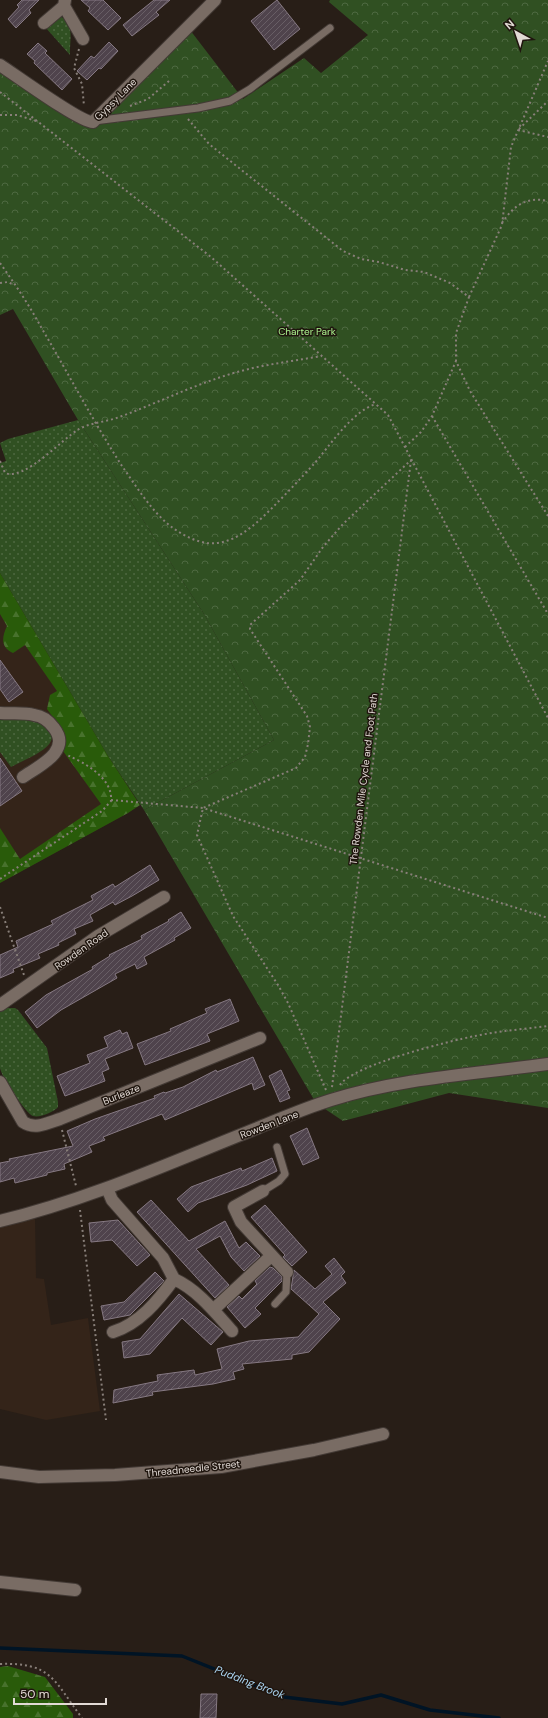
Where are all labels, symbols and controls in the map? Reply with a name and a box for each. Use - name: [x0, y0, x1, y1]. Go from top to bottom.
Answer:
- north arrow: [496, 12, 536, 52]
- text: N: [502, 16, 517, 32]
- street label: Gypsy Lane: [91, 75, 139, 123]
- park label: Charter Park: [278, 325, 336, 338]
- street label: The Rowden Mile Cycle and Foot Path: [347, 692, 381, 866]
- street label: Rowden Road: [52, 926, 111, 973]
- street label: Burleaze: [101, 1081, 142, 1108]
- street label: Rowden Lane: [238, 1107, 300, 1142]
- street label: Threadneedle Street: [145, 1457, 241, 1480]
- water label: Pudding Brook: [213, 1662, 287, 1702]
- scale bar: [14, 1680, 106, 1706]
- text: 50 m: [20, 1686, 49, 1702]

